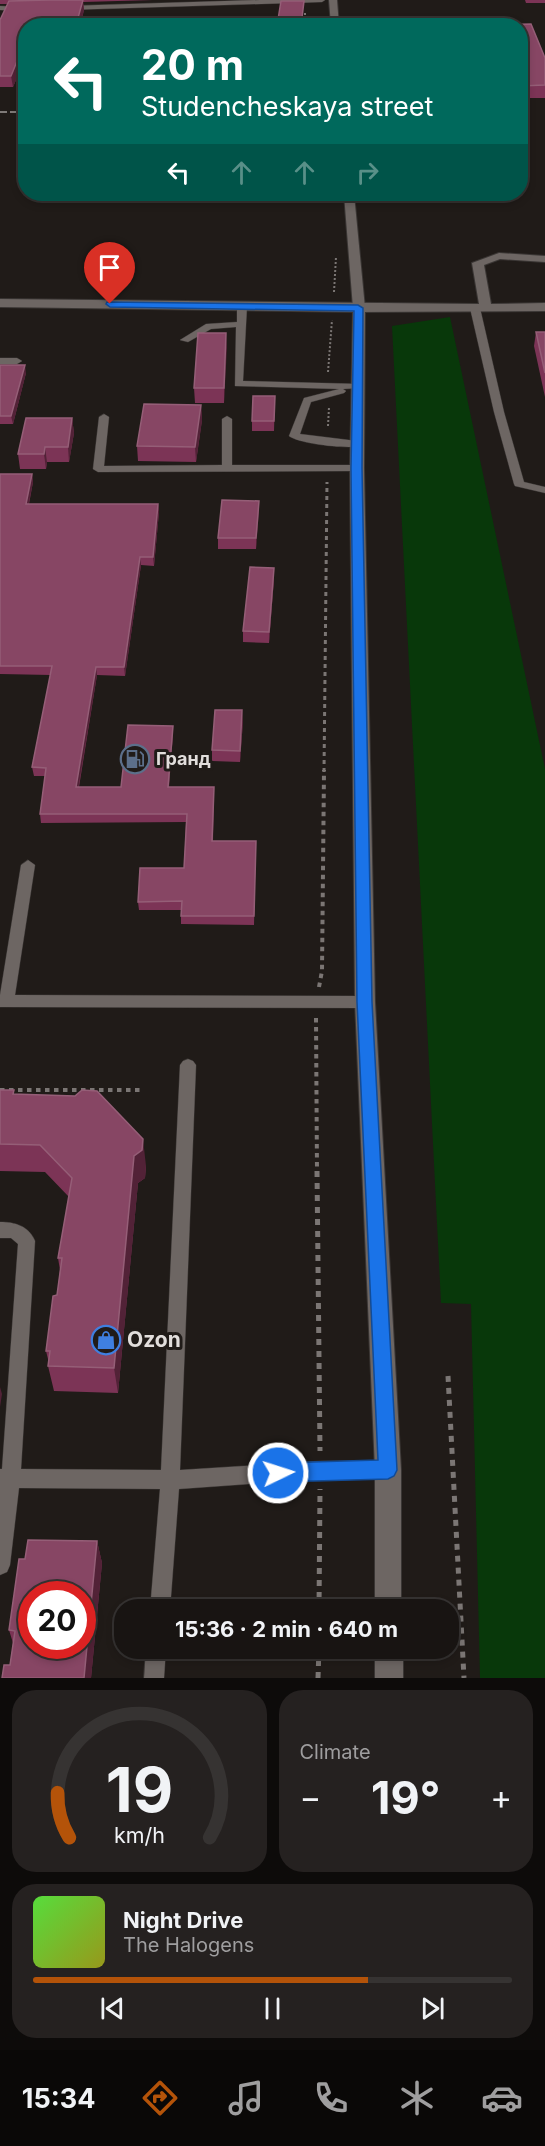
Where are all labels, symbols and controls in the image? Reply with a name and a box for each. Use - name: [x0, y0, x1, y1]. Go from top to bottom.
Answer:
- text: 20 m: [141, 39, 244, 90]
- icon: left: [42, 42, 120, 120]
- text: Studencheskaya street: [141, 90, 433, 123]
- icon: left: [162, 156, 195, 189]
- icon: ahead: [225, 156, 258, 189]
- icon: ahead: [288, 156, 321, 189]
- icon: right: [351, 156, 384, 189]
- pin: [84, 242, 135, 304]
- icon: arrive: [93, 251, 126, 284]
- fuel station icon: Гранд: [119, 743, 151, 775]
- place label: Гранд: [156, 748, 211, 769]
- shop icon: Ozon: [90, 1324, 122, 1356]
- place label: Ozon: [127, 1327, 181, 1352]
- position arrow: [246, 1441, 310, 1505]
- speed limit sign: 20: [18, 1581, 96, 1659]
- text: 15:36 · 2 min · 640 m: [175, 1616, 398, 1642]
- text: Climate: [300, 1740, 371, 1764]
- text: 19: [106, 1752, 173, 1827]
- text: 19°: [371, 1770, 440, 1825]
- text: −: [300, 1777, 321, 1817]
- text: +: [490, 1777, 512, 1817]
- text: km/h: [114, 1822, 165, 1848]
- text: Night Drive: [123, 1907, 243, 1933]
- text: The Halogens: [123, 1933, 254, 1957]
- icon: previous: [96, 1992, 129, 2025]
- icon: pause: [256, 1992, 289, 2025]
- icon: next: [416, 1992, 449, 2025]
- icon: directions: [139, 2077, 181, 2119]
- icon: music: [225, 2077, 267, 2119]
- icon: phone: [310, 2077, 352, 2119]
- icon: climate: [396, 2077, 438, 2119]
- icon: car: [481, 2077, 523, 2119]
- text: 15:34: [22, 2082, 95, 2115]

